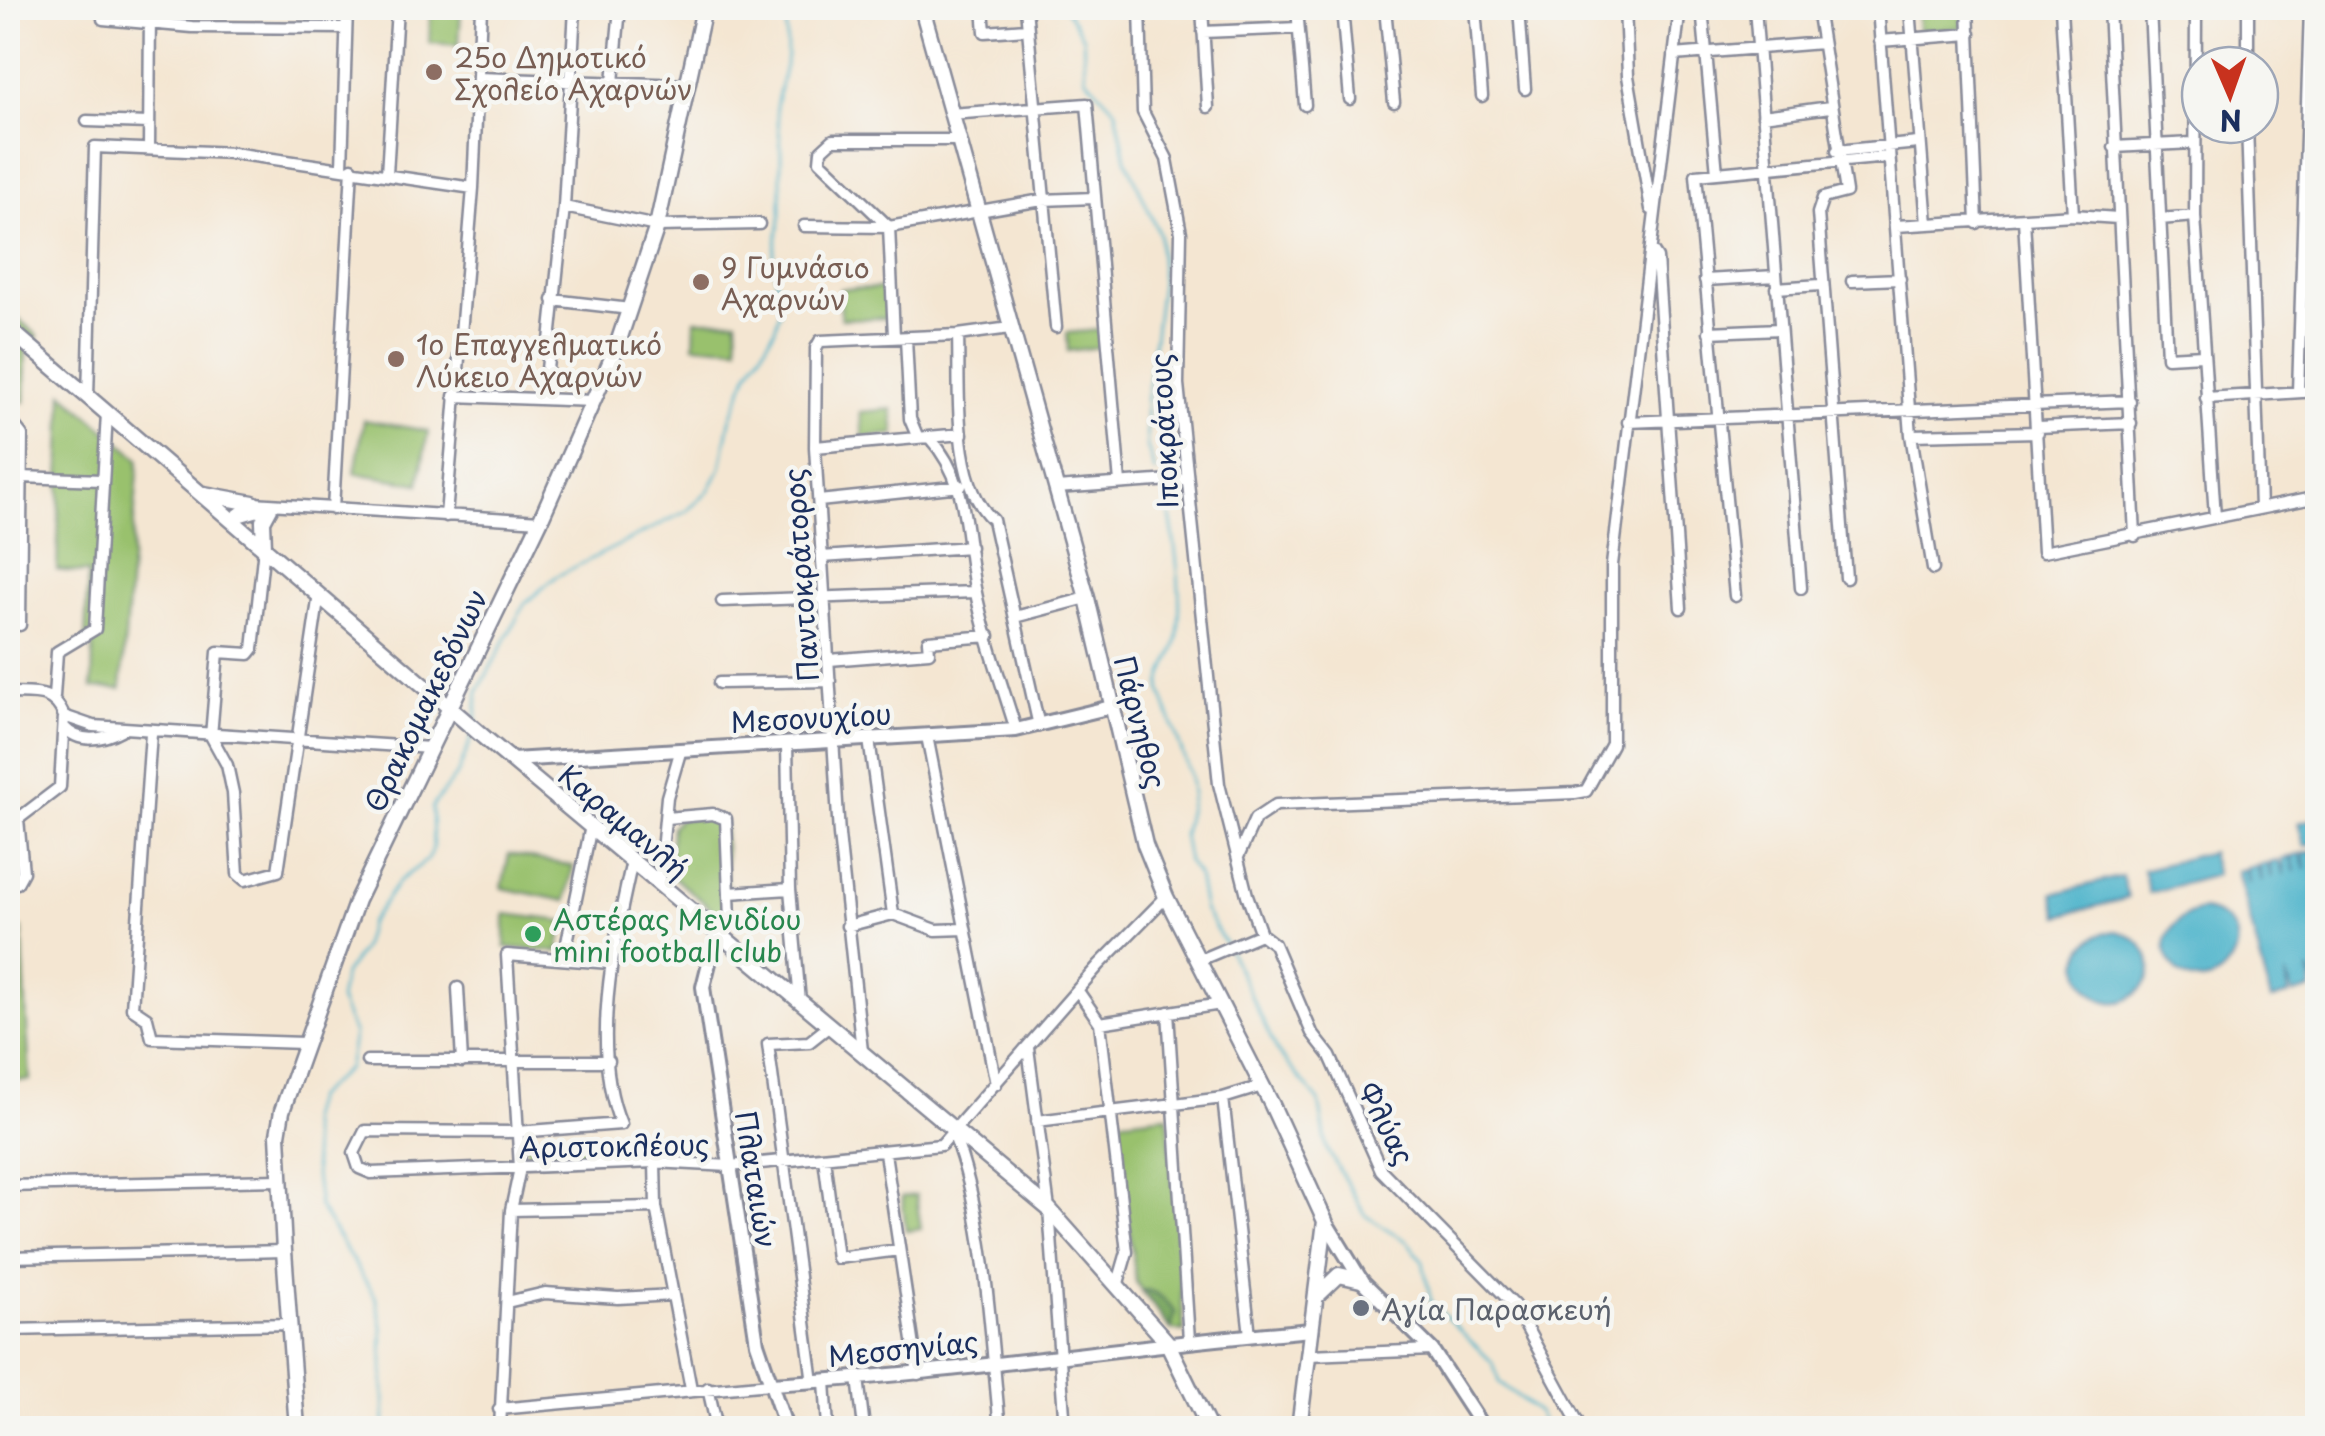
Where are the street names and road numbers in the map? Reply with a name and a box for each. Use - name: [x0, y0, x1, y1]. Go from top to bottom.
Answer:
- street label: Ιποκράτους: [1137, 352, 1189, 510]
- street label: Παντοκράτορος: [771, 467, 829, 683]
- street label: Θρακομακεδόνων: [352, 581, 498, 819]
- street label: Πάρνηθος: [1104, 651, 1178, 793]
- street label: Μεσονυχίου: [729, 691, 893, 743]
- street label: Καραμανλή: [549, 754, 699, 888]
- street label: Φλύας: [1348, 1074, 1426, 1172]
- street label: Πλαταιών: [725, 1107, 789, 1251]
- street label: Αριστοκλέους: [518, 1122, 710, 1168]
- street label: Μεσσηνίας: [826, 1319, 980, 1377]

